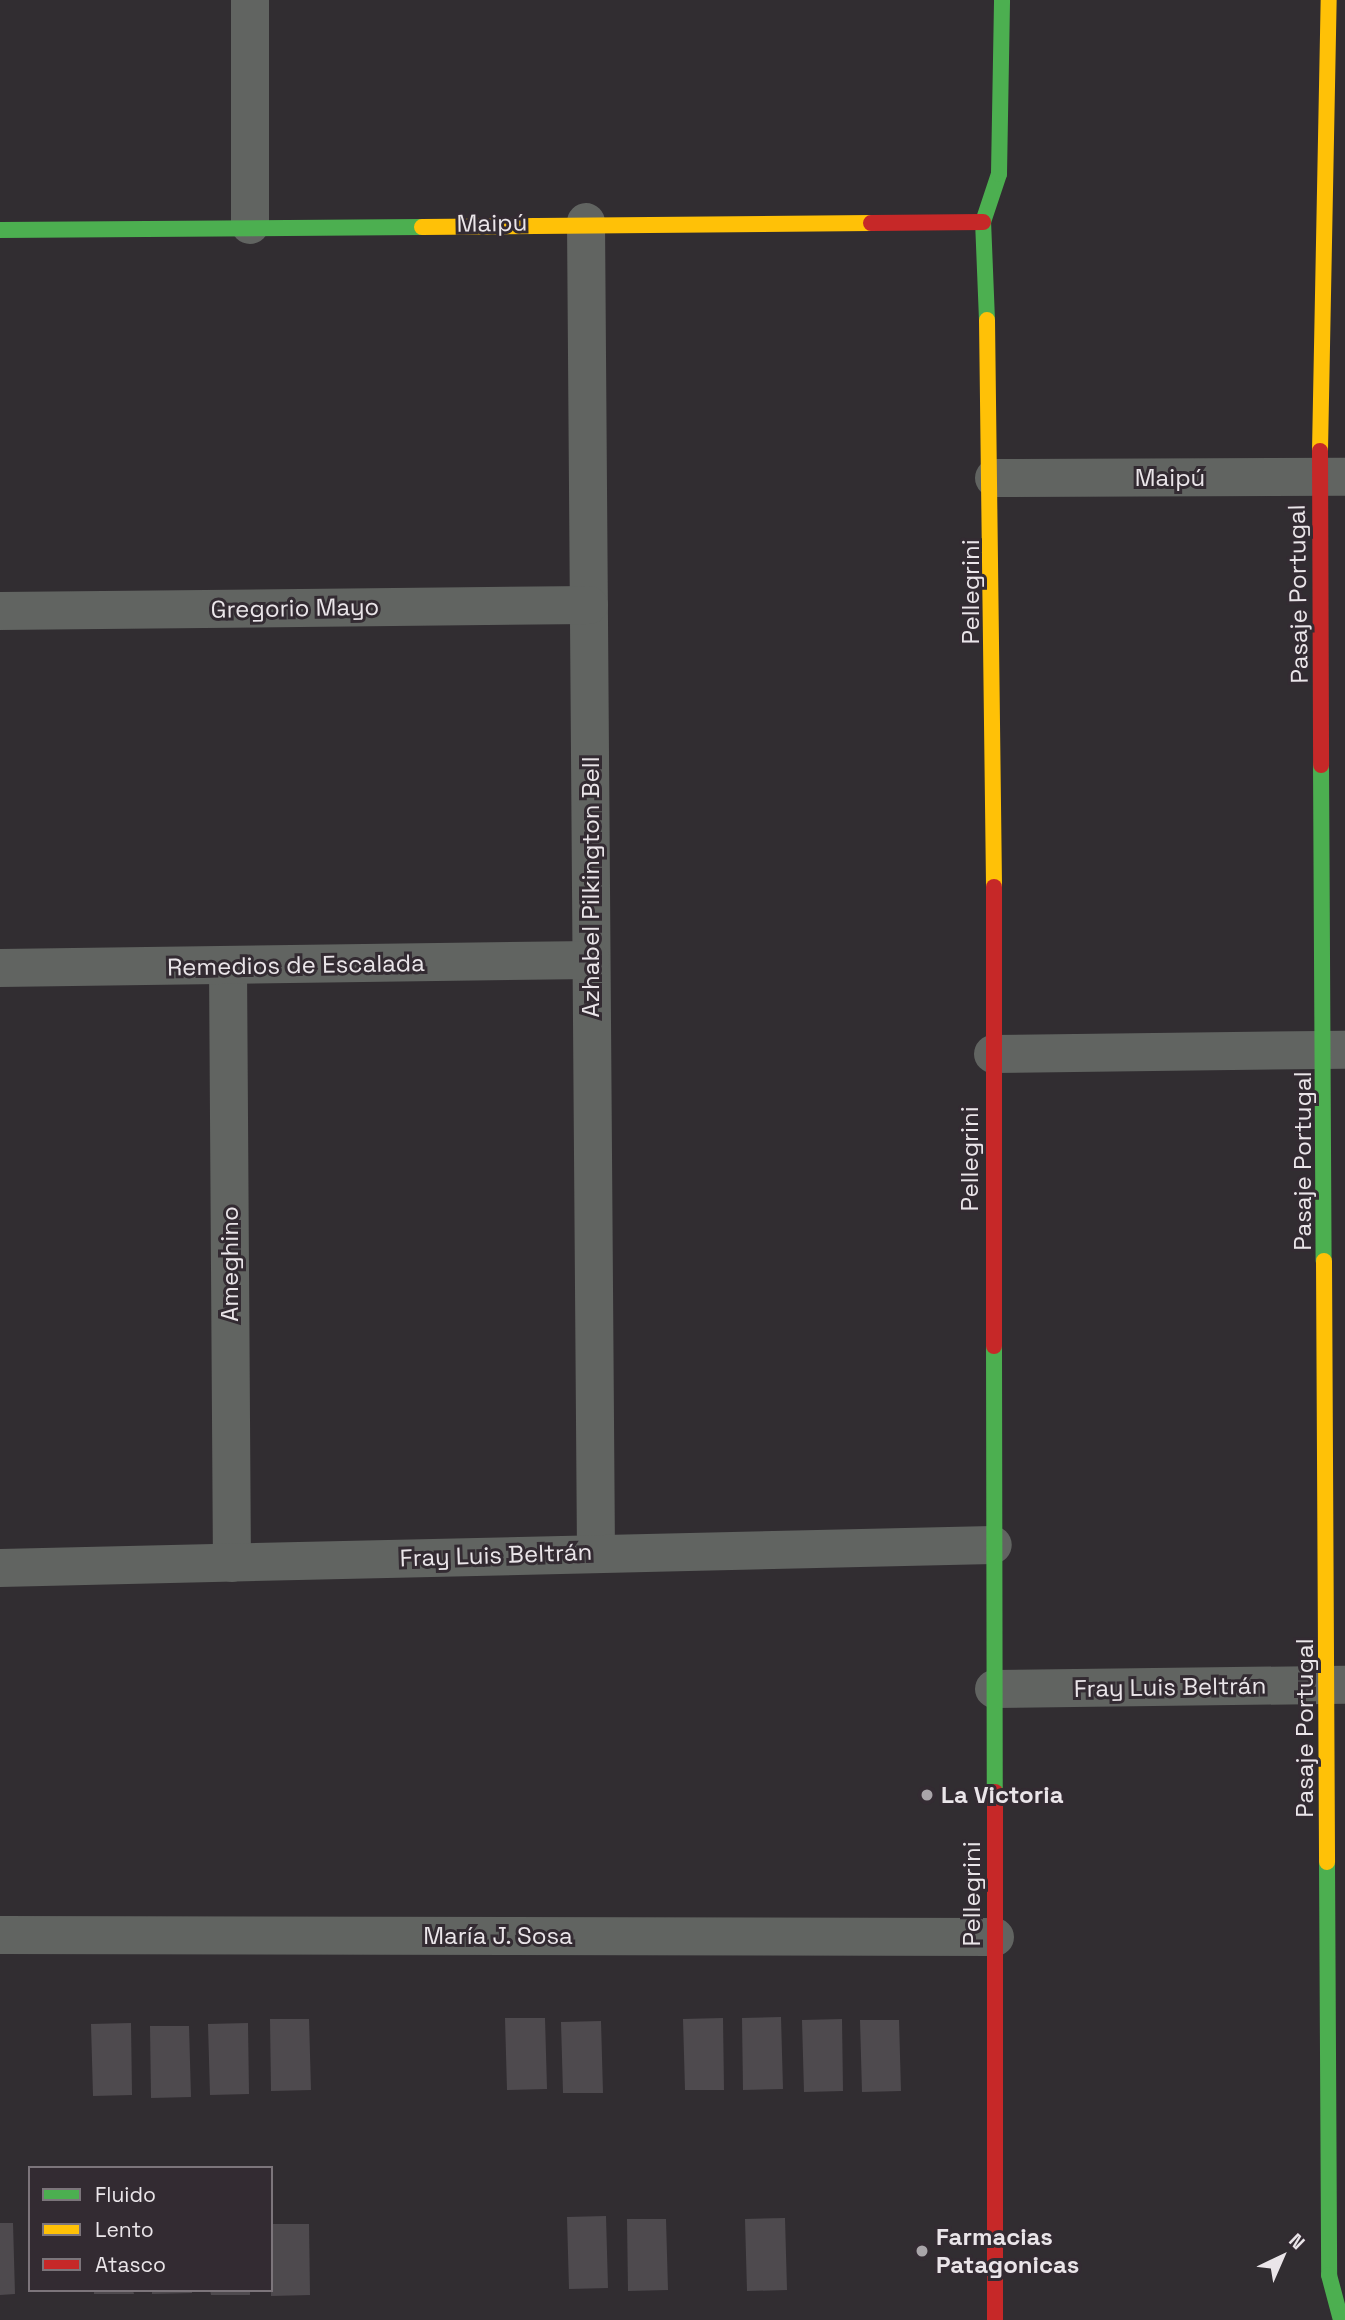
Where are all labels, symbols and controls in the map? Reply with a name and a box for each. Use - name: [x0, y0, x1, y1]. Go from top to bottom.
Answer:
- street label: Maipú: [456, 208, 528, 238]
- street label: Maipú: [1135, 464, 1205, 492]
- street label: Pasaje Portugal: [1282, 504, 1314, 684]
- street label: Pellegrini: [957, 539, 985, 645]
- street label: Gregorio Mayo: [210, 592, 380, 624]
- street label: Azhabel Pilkington Bell: [577, 756, 605, 1018]
- street label: Remedios de Escalada: [167, 948, 425, 982]
- street label: Pasaje Portugal: [1289, 1071, 1317, 1251]
- street label: Pellegrini: [956, 1106, 984, 1212]
- street label: Ameghino: [216, 1206, 244, 1322]
- street label: Fray Luis Beltrán: [399, 1537, 593, 1573]
- street label: Pasaje Portugal: [1291, 1638, 1319, 1818]
- street label: Fray Luis Beltrán: [1074, 1671, 1266, 1703]
- place label: La Victoria: [941, 1781, 1064, 1809]
- marker: La Victoria: [919, 1787, 935, 1803]
- street label: Pellegrini: [958, 1841, 986, 1947]
- street label: María J. Sosa: [423, 1922, 573, 1950]
- legend: [28, 2166, 273, 2292]
- text: Fluido: [95, 2181, 156, 2208]
- text: Lento: [95, 2216, 154, 2243]
- north arrow: [1247, 2222, 1317, 2292]
- place label: Farmacias Patagonicas: [936, 2223, 1079, 2279]
- text: N: [1284, 2228, 1310, 2255]
- marker: Farmacias Patagonicas: [914, 2243, 930, 2259]
- text: Atasco: [95, 2251, 166, 2278]

